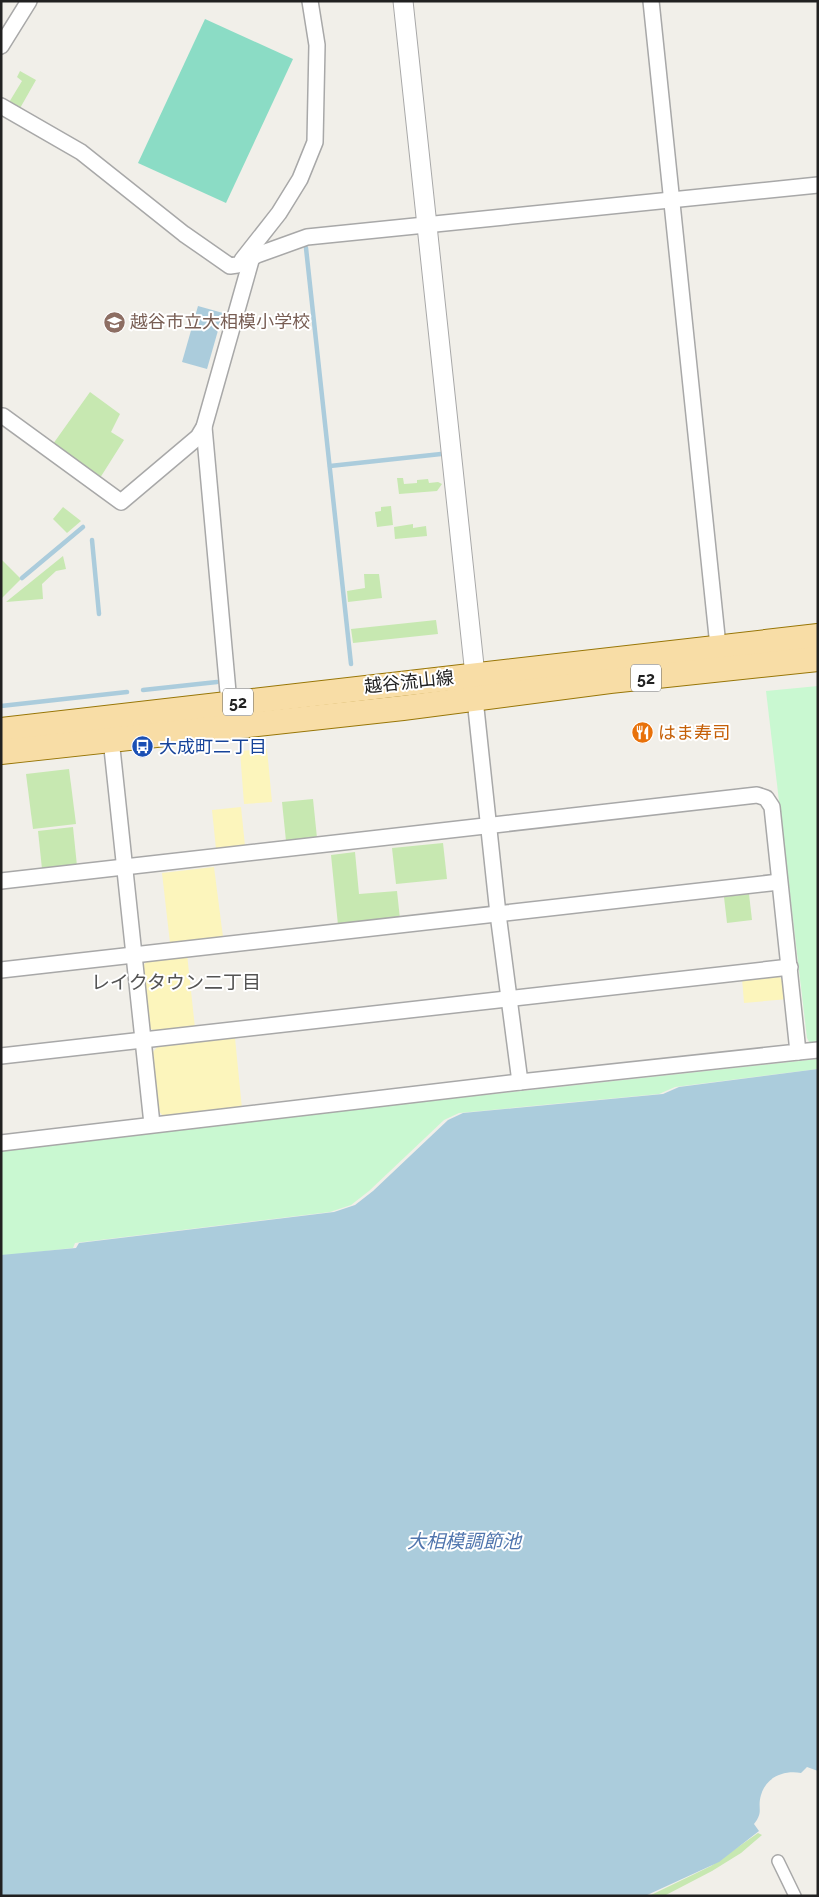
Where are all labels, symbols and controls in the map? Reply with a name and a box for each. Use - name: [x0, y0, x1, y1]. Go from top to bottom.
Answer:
- school or university icon: 越谷市立大相模小学校: [102, 310, 126, 334]
- place label: 越谷市立大相模小学校: [130, 311, 310, 332]
- road number: 52: [631, 664, 661, 691]
- street label: 越谷流山線: [363, 666, 455, 697]
- road number: 52: [223, 689, 253, 716]
- restaurant icon: はま寿司: [630, 721, 654, 745]
- place label: はま寿司: [658, 722, 730, 743]
- bus stop icon: 大成町二丁目: [131, 735, 155, 759]
- place label: 大成町二丁目: [159, 736, 267, 757]
- district label: レイクタウン二丁目: [91, 971, 261, 993]
- water label: 大相模調節池: [407, 1530, 523, 1552]

